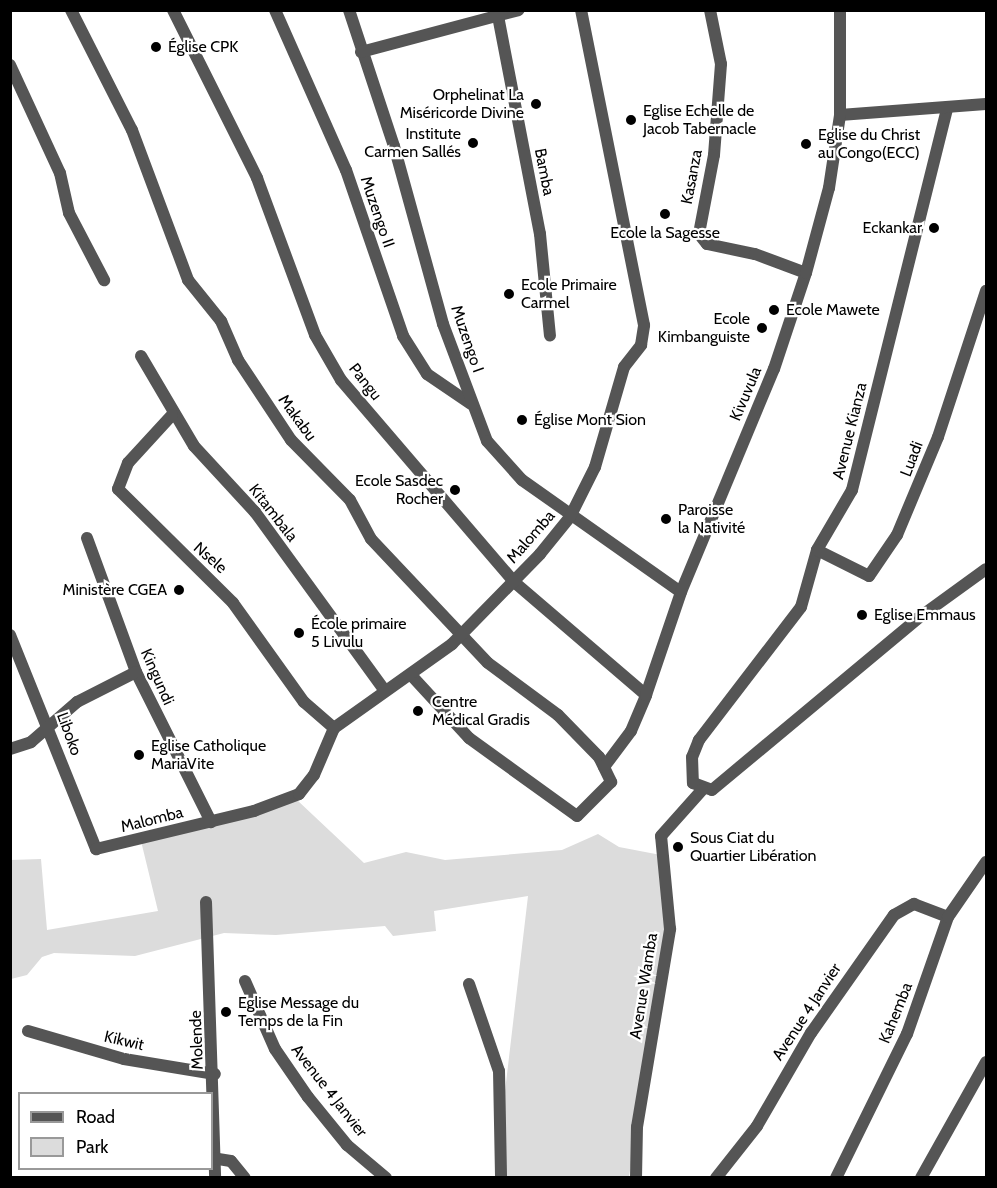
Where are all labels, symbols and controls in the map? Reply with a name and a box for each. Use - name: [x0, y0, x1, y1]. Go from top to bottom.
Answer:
- place label: Église CPK: [168, 37, 238, 57]
- marker: Église CPK: [149, 40, 163, 54]
- place label: Orphelinat La Miséricorde Divine: [400, 85, 524, 123]
- marker: Orphelinat La Miséricorde Divine: [529, 97, 543, 111]
- place label: Eglise Echelle de Jacob Tabernacle: [643, 101, 756, 139]
- marker: Eglise Echelle de Jacob Tabernacle: [624, 113, 638, 127]
- place label: Institute Carmen Sallés: [364, 124, 461, 162]
- place label: Eglise du Christ au Congo(ECC): [818, 125, 920, 163]
- marker: Institute Carmen Sallés: [466, 136, 480, 150]
- marker: Eglise du Christ au Congo(ECC): [799, 137, 813, 151]
- street label: Bamba: [530, 147, 558, 197]
- street label: Kasanza: [677, 148, 707, 206]
- street label: Muzengo II: [356, 174, 398, 250]
- marker: Ecole la Sagesse: [658, 207, 672, 221]
- place label: Eckankar: [863, 218, 922, 238]
- marker: Eckankar: [927, 221, 941, 235]
- place label: Ecole la Sagesse: [610, 223, 720, 243]
- place label: Ecole Primaire Carmel: [521, 275, 617, 313]
- marker: Ecole Primaire Carmel: [502, 287, 516, 301]
- place label: Ecole Mawete: [786, 300, 880, 320]
- street label: Muzengo I: [447, 303, 487, 375]
- marker: Ecole Mawete: [767, 303, 781, 317]
- place label: Ecole Kimbanguiste: [658, 309, 750, 347]
- marker: Ecole Kimbanguiste: [755, 321, 769, 335]
- street label: Pangu: [345, 360, 385, 404]
- street label: Kivuvula: [726, 364, 766, 424]
- street label: Avenue Kianza: [829, 381, 871, 481]
- street label: Makabu: [274, 391, 320, 445]
- place label: Église Mont Sion: [534, 410, 646, 430]
- marker: Église Mont Sion: [515, 413, 529, 427]
- street label: Luadi: [897, 439, 927, 479]
- place label: Ecole Sasdec Rocher: [355, 471, 443, 509]
- street label: Kitambala: [245, 480, 301, 546]
- marker: Ecole Sasdec Rocher: [448, 483, 462, 497]
- place label: Paroisse la Nativité: [678, 500, 745, 538]
- street label: Malomba: [503, 507, 559, 567]
- marker: Paroisse la Nativité: [659, 512, 673, 526]
- street label: Nsele: [189, 538, 231, 578]
- place label: Ministère CGEA: [63, 580, 167, 600]
- marker: Ministère CGEA: [172, 583, 186, 597]
- place label: Eglise Emmaus: [874, 605, 976, 625]
- marker: Eglise Emmaus: [855, 608, 869, 622]
- place label: École primaire 5 Livulu: [311, 614, 407, 652]
- marker: École primaire 5 Livulu: [292, 626, 306, 640]
- street label: Kingundi: [136, 646, 178, 708]
- place label: Centre Médical Gradis: [432, 692, 530, 730]
- marker: Centre Médical Gradis: [409, 702, 427, 720]
- street label: Liboko: [52, 710, 86, 758]
- place label: Eglise Catholique MariaVite: [151, 736, 266, 774]
- marker: Eglise Catholique MariaVite: [132, 748, 146, 762]
- street label: Malomba: [119, 803, 185, 837]
- place label: Sous Ciat du Quartier Libération: [690, 828, 816, 866]
- marker: Sous Ciat du Quartier Libération: [671, 840, 685, 854]
- street label: Avenue Wamba: [626, 932, 662, 1040]
- street label: Avenue 4 Janvier: [768, 960, 846, 1064]
- street label: Kahemba: [875, 980, 917, 1046]
- place label: Eglise Message du Temps de la Fin: [238, 993, 359, 1031]
- marker: Eglise Message du Temps de la Fin: [219, 1005, 233, 1019]
- street label: Molende: [186, 1010, 208, 1070]
- street label: Kikwit: [102, 1027, 146, 1055]
- street label: Avenue 4 Janvier: [287, 1041, 371, 1141]
- legend: [18, 1092, 213, 1170]
- text: Road: [76, 1106, 115, 1128]
- text: Park: [76, 1136, 108, 1158]

